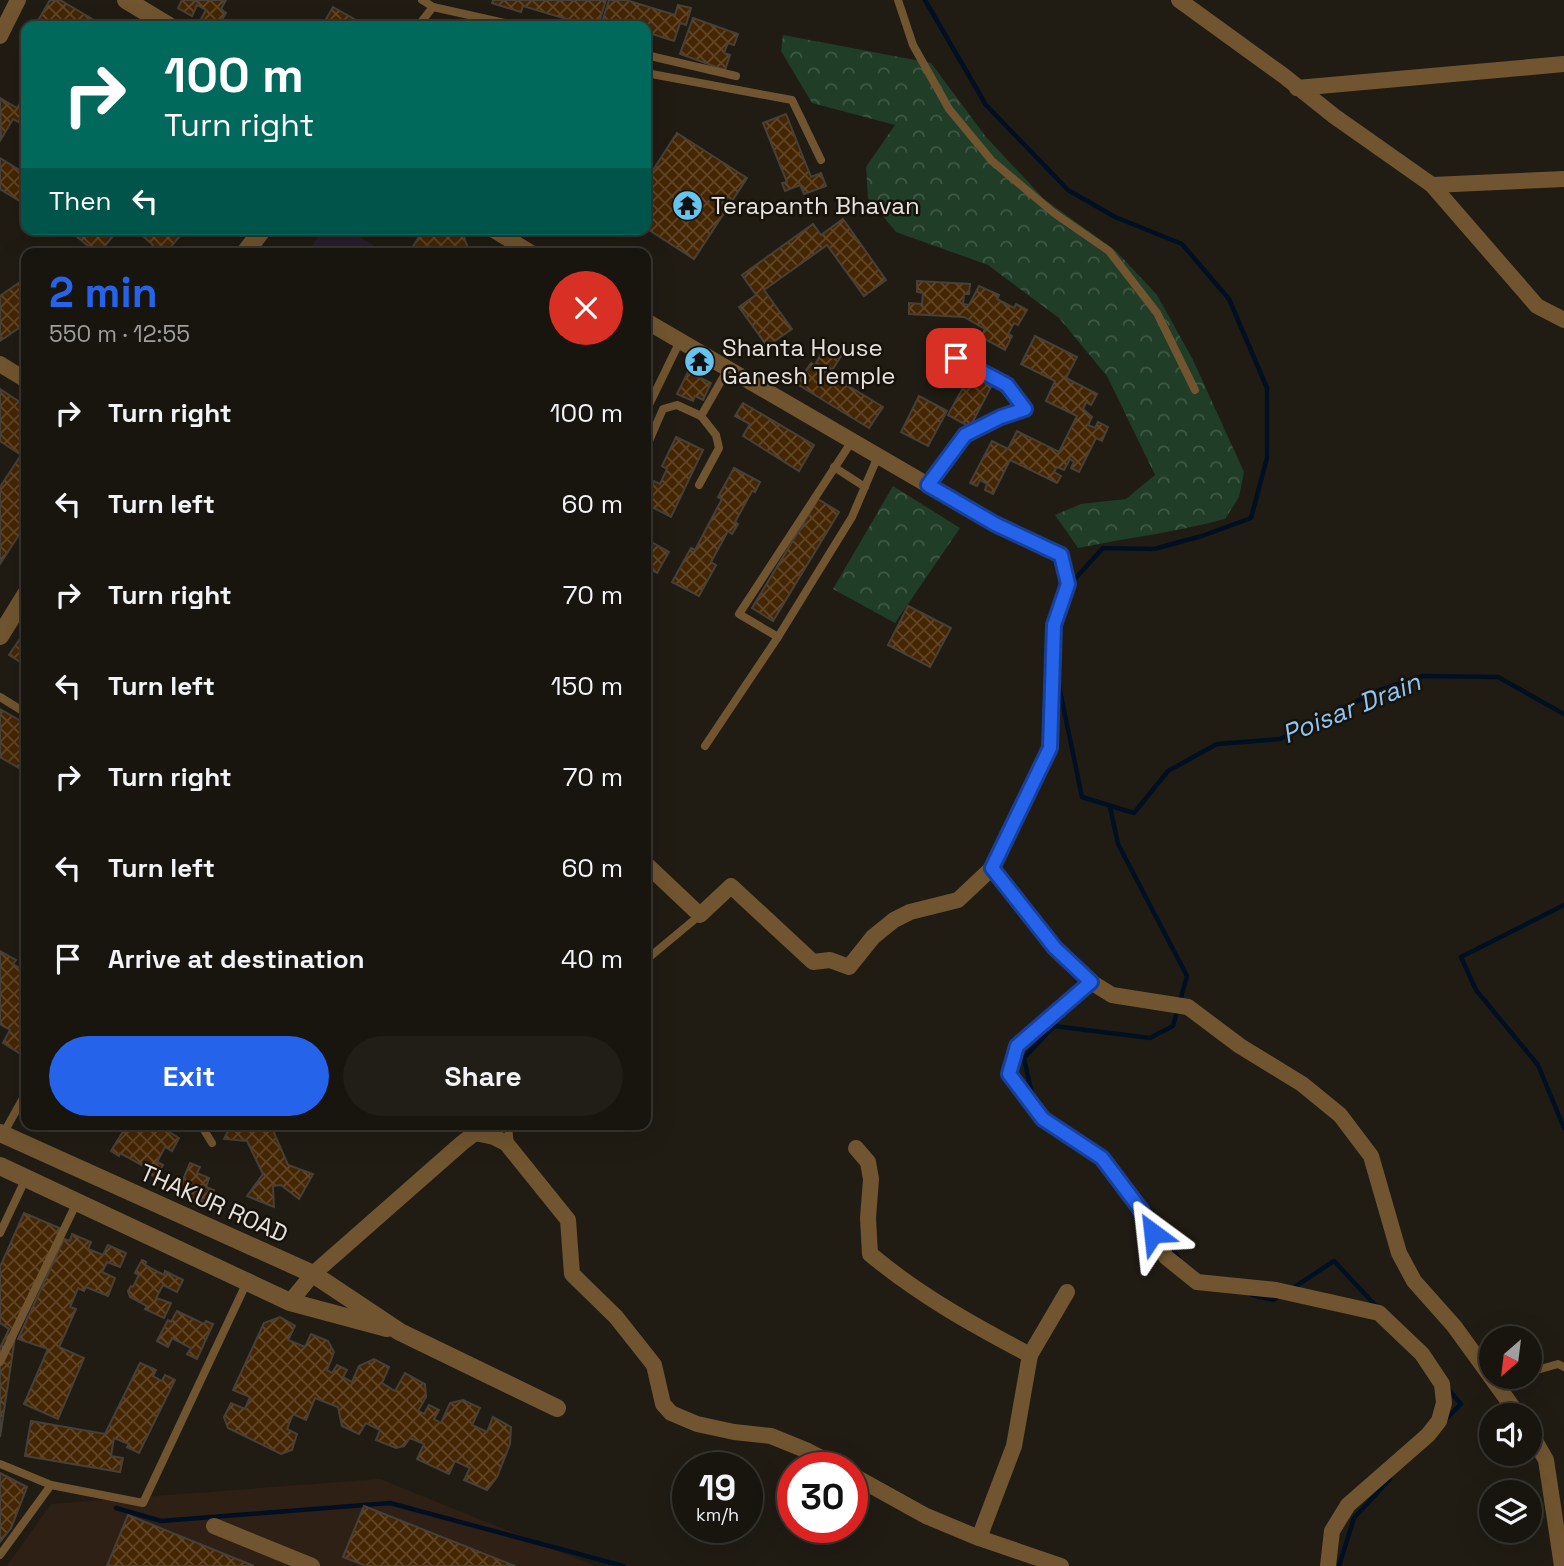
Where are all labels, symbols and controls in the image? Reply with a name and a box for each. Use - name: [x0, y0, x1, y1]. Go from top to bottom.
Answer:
- text: 100 m: [164, 44, 304, 106]
- icon: right: [49, 49, 140, 140]
- text: Turn right: [164, 105, 314, 145]
- icon: left: [126, 182, 164, 220]
- text: Then: [49, 184, 112, 218]
- temple icon: Terapanth Bhavan: [671, 188, 705, 222]
- place label: Terapanth Bhavan: [711, 190, 920, 221]
- text: 2 min: [49, 266, 158, 319]
- button: close: [549, 271, 623, 345]
- text: 550 m · 12:55: [49, 319, 190, 349]
- pin: [926, 328, 986, 388]
- place label: Shanta House Ganesh Temple: [722, 332, 896, 391]
- icon: arrive: [937, 339, 975, 377]
- temple icon: Shanta House Ganesh Temple: [682, 344, 716, 378]
- icon: right: [49, 394, 87, 432]
- text: Turn right: [108, 396, 232, 430]
- text: 100 m: [550, 396, 623, 430]
- icon: left: [49, 485, 87, 523]
- text: Turn left: [108, 487, 215, 521]
- text: 60 m: [561, 487, 623, 521]
- icon: right: [49, 576, 87, 614]
- text: Turn right: [108, 578, 232, 612]
- text: 70 m: [563, 578, 623, 612]
- water label: Poisar Drain: [1277, 664, 1426, 751]
- icon: left: [49, 667, 87, 705]
- text: Turn left: [108, 669, 215, 703]
- text: 150 m: [551, 669, 623, 703]
- icon: right: [49, 758, 87, 796]
- text: Turn right: [108, 760, 232, 794]
- text: 70 m: [563, 760, 623, 794]
- icon: left: [49, 849, 87, 887]
- text: Turn left: [108, 851, 215, 885]
- text: 60 m: [561, 851, 623, 885]
- icon: arrive: [49, 940, 87, 978]
- text: Arrive at destination: [108, 942, 365, 976]
- text: 40 m: [561, 942, 623, 976]
- button: Exit: [49, 1036, 329, 1116]
- button: Share: [343, 1036, 623, 1116]
- street label: THAKUR ROAD: [135, 1157, 293, 1249]
- position arrow: [1116, 1196, 1190, 1270]
- north arrow: [1479, 1326, 1542, 1390]
- map controls: [1479, 1326, 1542, 1543]
- button: sound: [1479, 1403, 1542, 1466]
- speed limit sign: 30: [777, 1452, 868, 1543]
- text: 19: [699, 1466, 736, 1510]
- button: layers: [1479, 1480, 1542, 1543]
- text: km/h: [696, 1503, 739, 1526]

